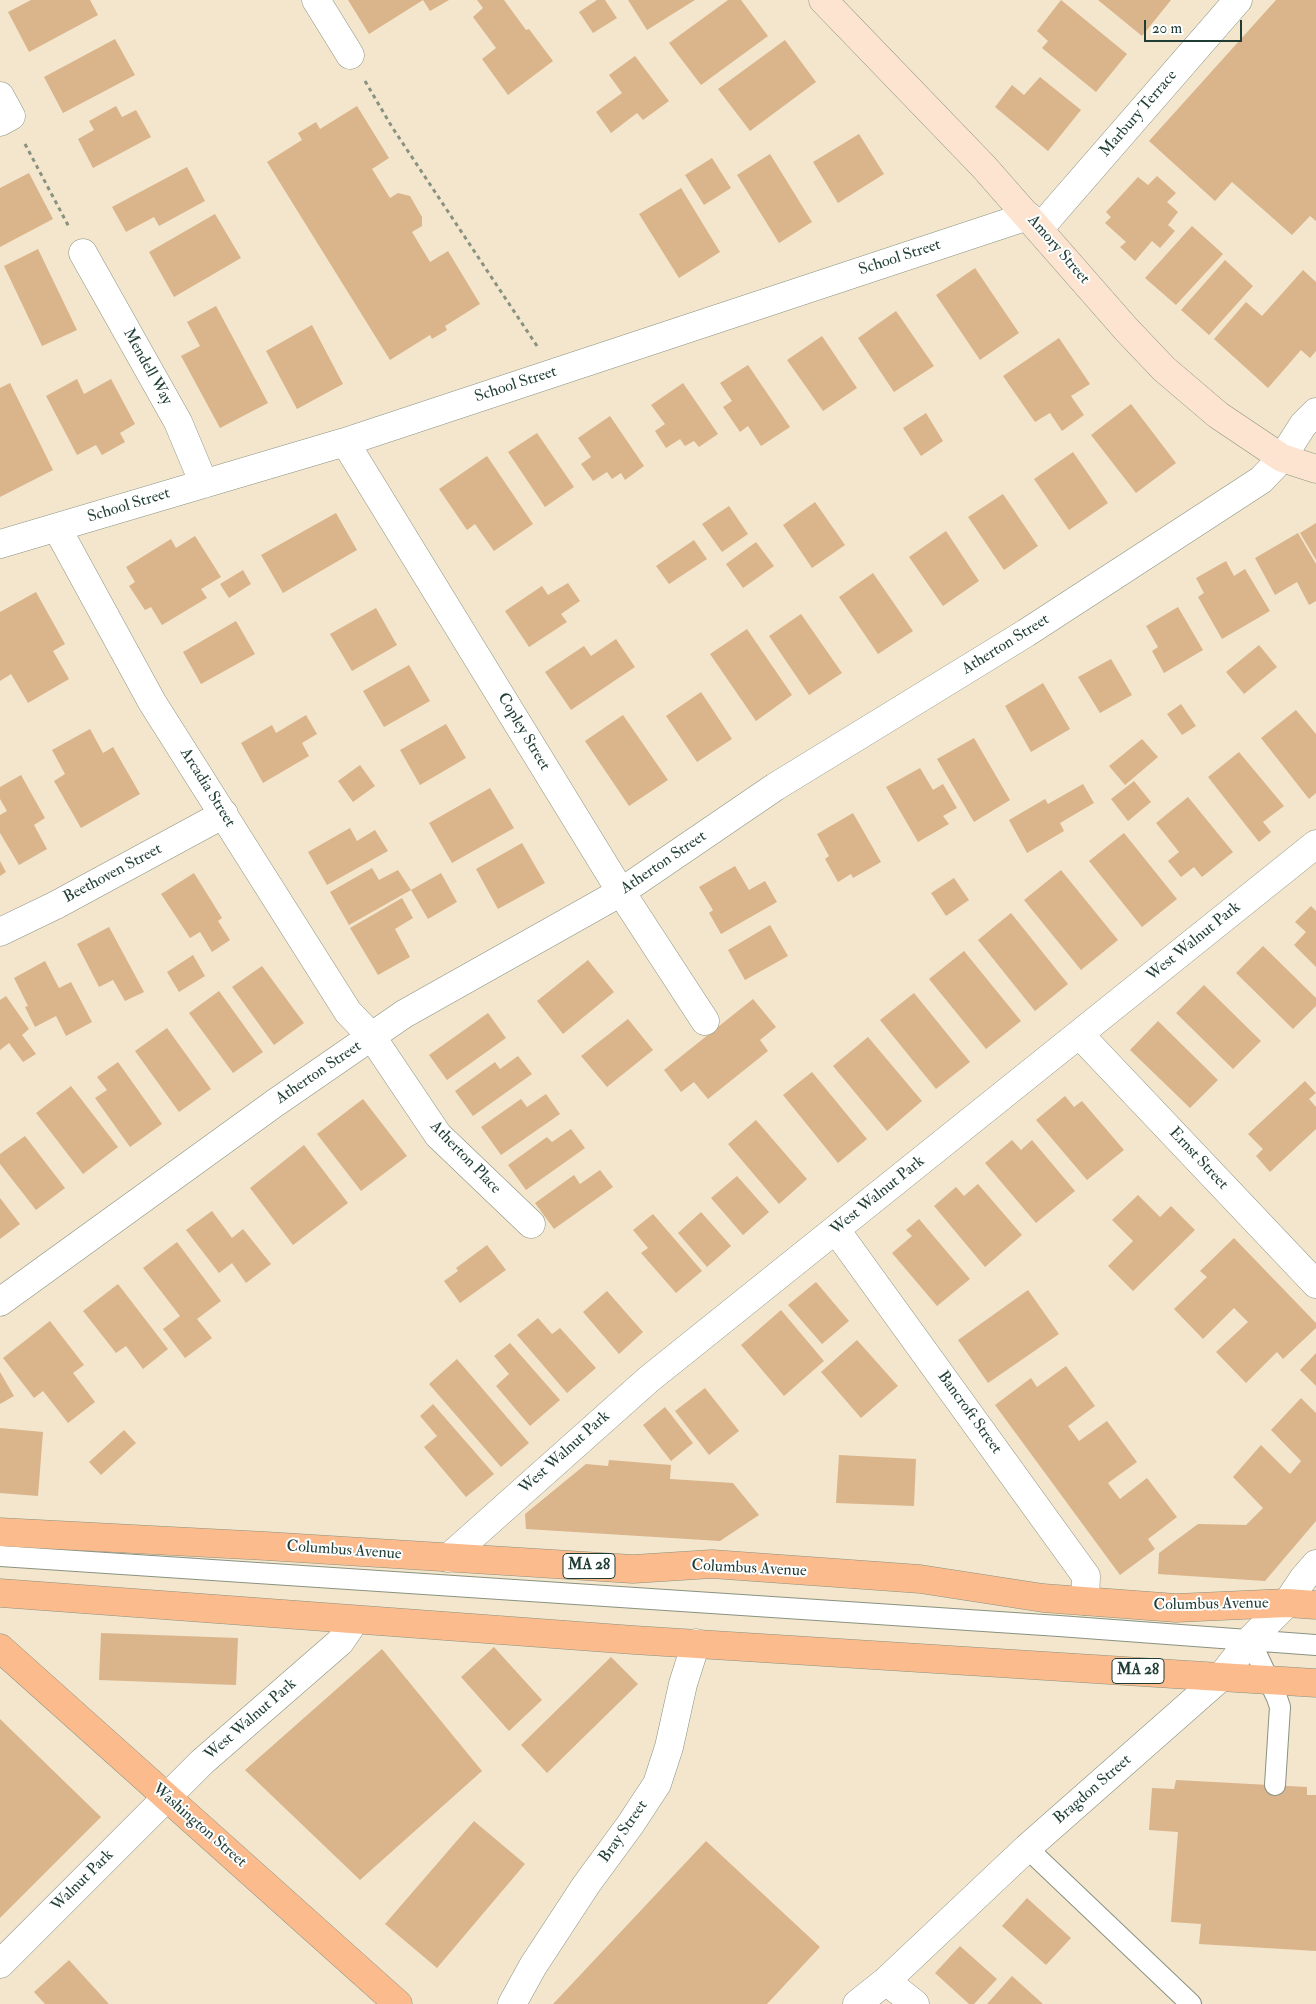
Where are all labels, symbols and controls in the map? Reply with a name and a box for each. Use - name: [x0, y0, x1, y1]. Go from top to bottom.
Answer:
- scale bar: [1146, 10, 1244, 42]
- text: 20 m: [1152, 19, 1182, 38]
- street label: Marbury Terrace: [1096, 67, 1182, 161]
- street label: Amory Street: [1023, 212, 1093, 288]
- street label: School Street: [857, 236, 943, 280]
- street label: Mendell Way: [118, 325, 176, 409]
- street label: School Street: [473, 363, 559, 407]
- street label: School Street: [86, 484, 172, 528]
- street label: Atherton Street: [959, 611, 1053, 679]
- street label: Copley Street: [492, 690, 554, 774]
- street label: Arcadia Street: [175, 745, 239, 831]
- street label: Atherton Street: [617, 827, 711, 899]
- street label: Beethoven Street: [61, 840, 165, 908]
- street label: West Walnut Park: [1143, 898, 1245, 986]
- street label: Atherton Street: [272, 1037, 366, 1109]
- street label: Atherton Place: [425, 1118, 505, 1198]
- street label: Ernst Street: [1164, 1124, 1232, 1194]
- street label: West Walnut Park: [827, 1152, 929, 1240]
- street label: Bancroft Street: [933, 1368, 1005, 1458]
- street label: West Walnut Park: [516, 1407, 614, 1499]
- street label: Columbus Avenue: [286, 1537, 402, 1565]
- road number: MA 28: [563, 1554, 615, 1578]
- street label: Columbus Avenue: [691, 1556, 807, 1582]
- street label: Columbus Avenue: [1153, 1594, 1269, 1616]
- road number: MA 28: [1112, 1658, 1164, 1684]
- street label: West Walnut Park: [201, 1675, 301, 1765]
- street label: Bragdon Street: [1050, 1751, 1136, 1829]
- street label: Washington Street: [148, 1780, 250, 1872]
- street label: Bray Street: [596, 1797, 652, 1867]
- street label: Walnut Park: [48, 1846, 118, 1916]

